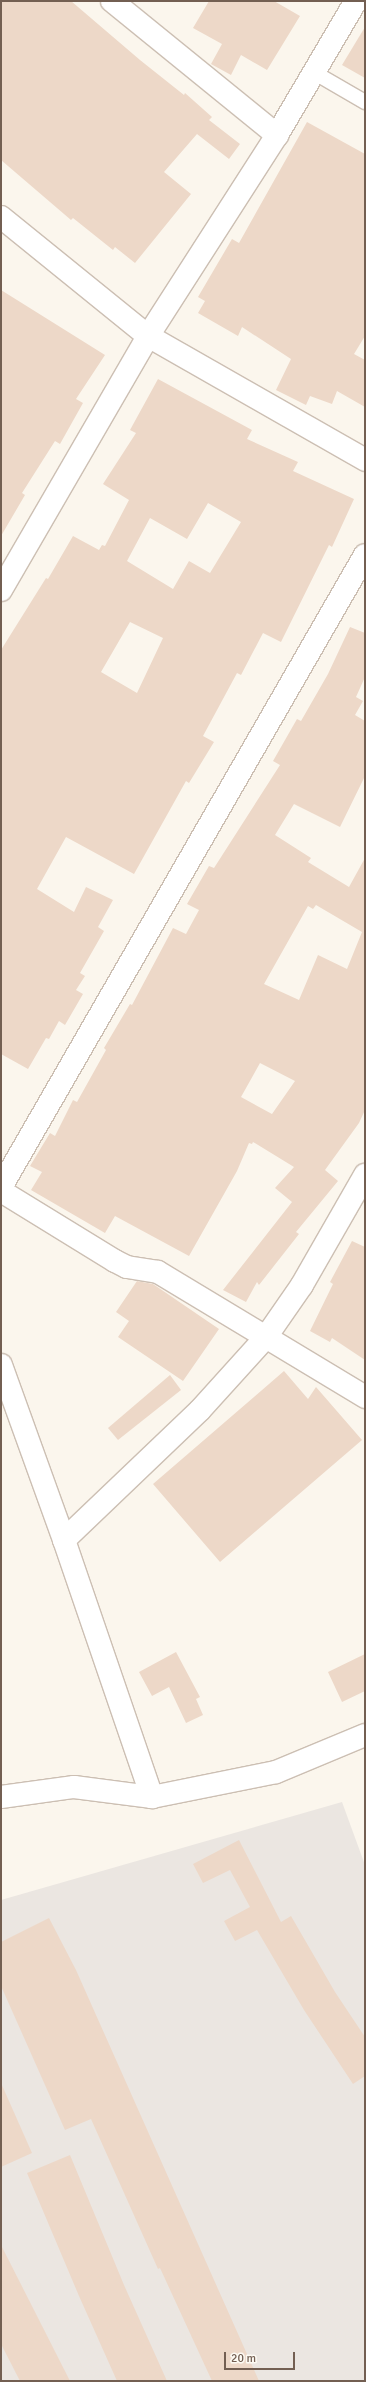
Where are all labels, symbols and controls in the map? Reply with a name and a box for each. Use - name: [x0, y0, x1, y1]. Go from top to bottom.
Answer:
- scale bar: [226, 2344, 297, 2370]
- text: 20 m: [231, 2351, 256, 2366]

